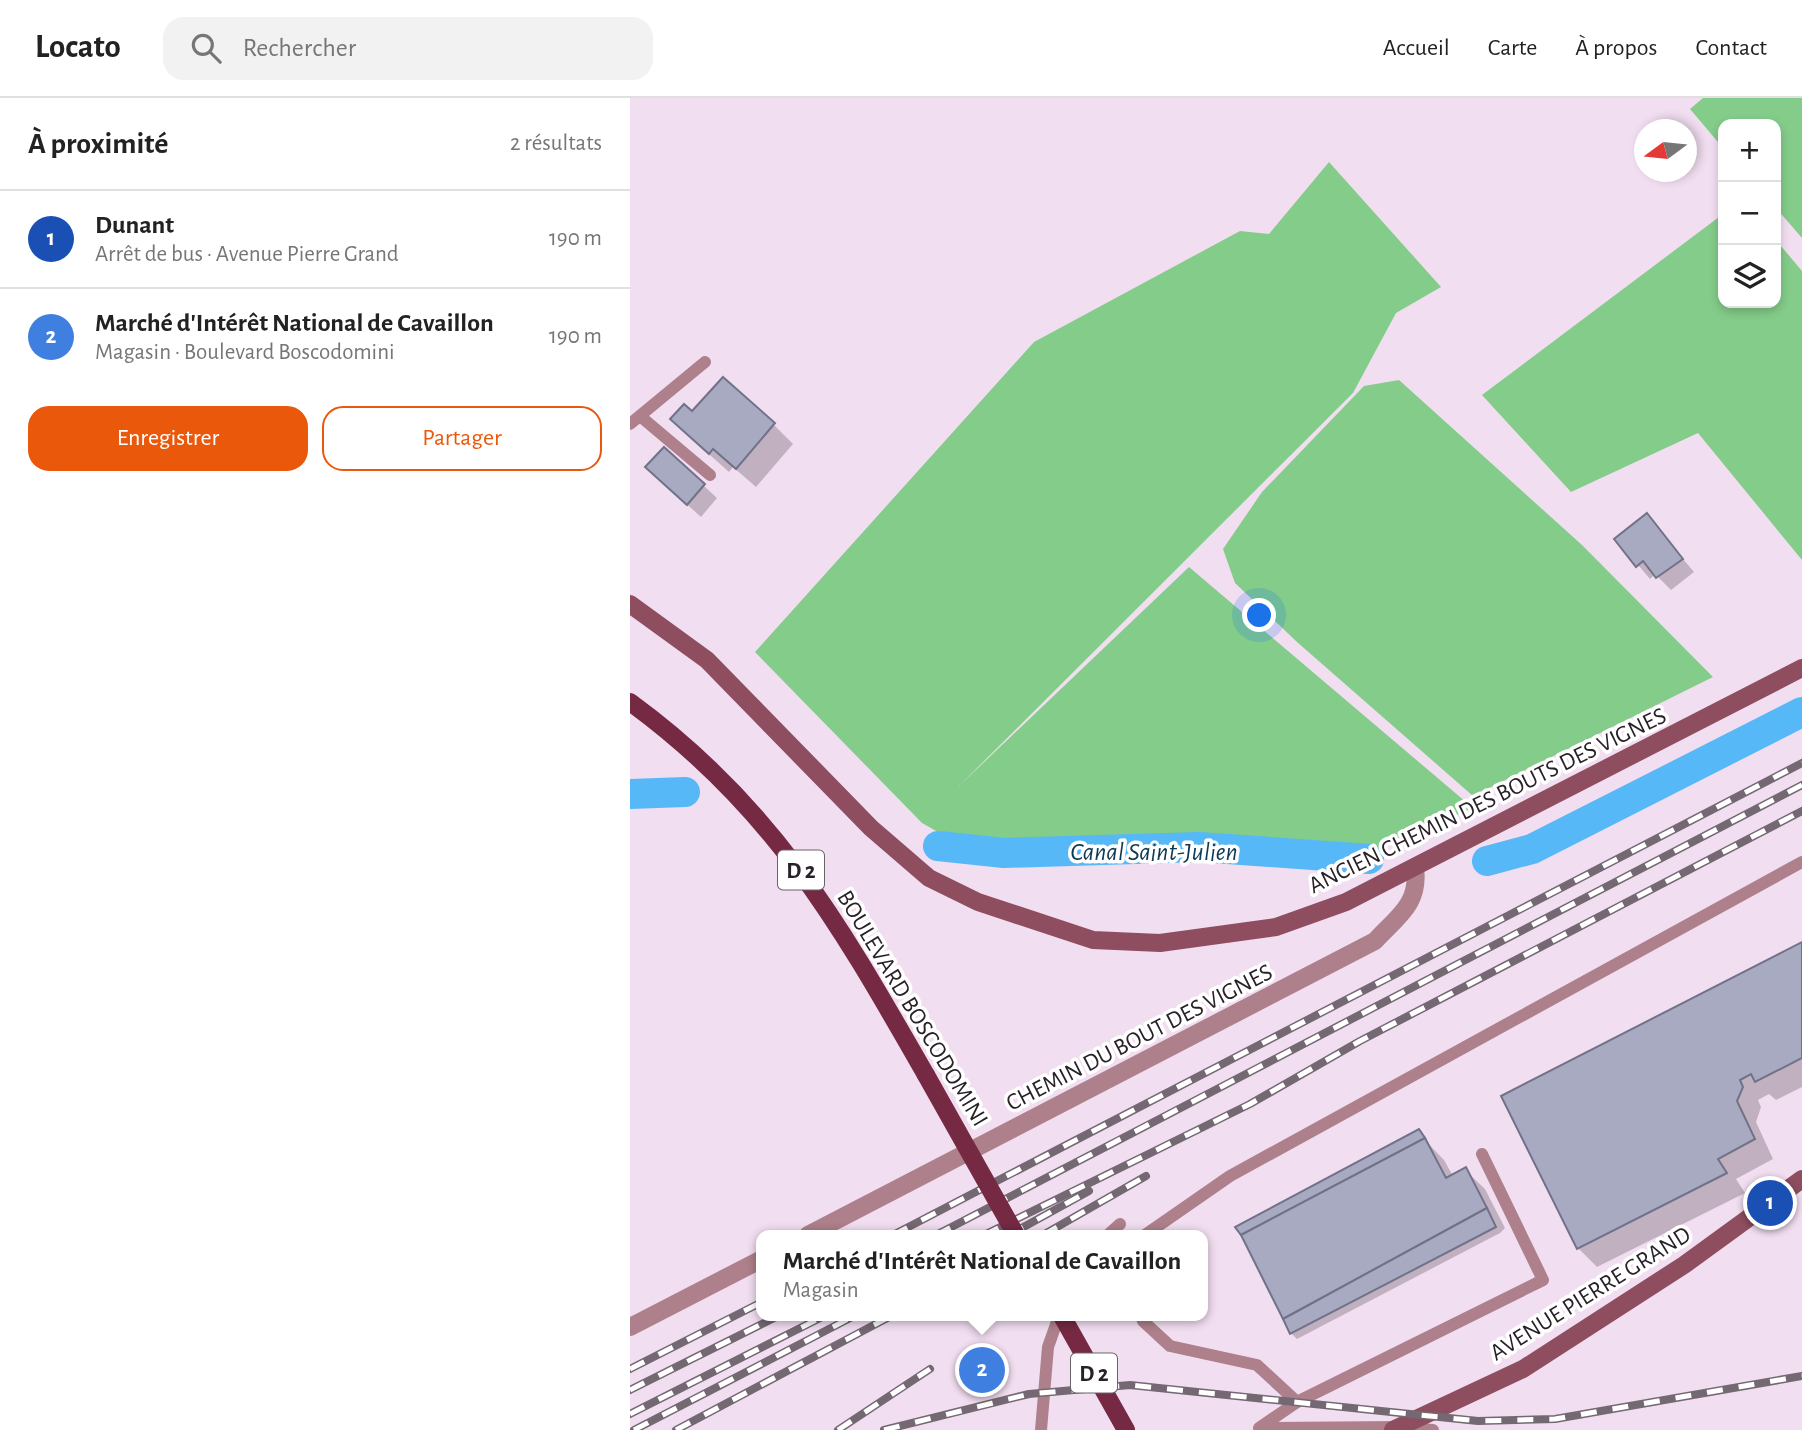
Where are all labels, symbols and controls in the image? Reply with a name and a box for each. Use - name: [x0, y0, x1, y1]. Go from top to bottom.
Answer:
- search box: [163, 17, 653, 80]
- icon: search: [187, 29, 225, 67]
- text: Locato: [35, 31, 121, 64]
- text: Rechercher: [243, 35, 356, 61]
- text: Accueil: [1383, 36, 1450, 60]
- text: Carte: [1488, 36, 1537, 60]
- text: À propos: [1575, 36, 1657, 60]
- text: Contact: [1695, 36, 1767, 60]
- north arrow: [1634, 119, 1697, 182]
- map controls: [1718, 119, 1781, 308]
- button: +: [1718, 119, 1781, 182]
- text: À proximité: [28, 129, 168, 159]
- text: 2 résultats: [510, 132, 602, 155]
- button: −: [1718, 182, 1781, 245]
- text: Dunant: [95, 212, 174, 238]
- text: 1: [47, 227, 55, 250]
- text: 190 m: [549, 227, 602, 250]
- text: Arrêt de bus · Avenue Pierre Grand: [95, 243, 399, 266]
- button: layers: [1718, 245, 1781, 308]
- text: Marché d'Intérêt National de Cavaillon: [95, 310, 494, 336]
- text: 2: [46, 325, 56, 348]
- text: 190 m: [549, 325, 602, 348]
- text: Magasin · Boulevard Boscodomini: [95, 341, 395, 364]
- button: Enregistrer: [28, 406, 308, 471]
- button: Partager: [322, 406, 602, 471]
- your location: [1242, 598, 1276, 632]
- street label: ANCIEN CHEMIN DES BOUTS DES VIGNES: [1305, 704, 1670, 898]
- water label: Canal Saint-Julien: [1070, 839, 1238, 865]
- road number: D 2: [778, 850, 824, 890]
- street label: BOULEVARD BOSCODOMINI: [832, 886, 992, 1131]
- street label: CHEMIN DU BOUT DES VIGNES: [1003, 960, 1276, 1116]
- pin: 1: [1747, 1177, 1793, 1229]
- street label: AVENUE PIERRE GRAND: [1486, 1222, 1695, 1365]
- popup: [756, 1230, 1208, 1321]
- text: Marché d'Intérêt National de Cavaillon: [783, 1248, 1181, 1274]
- text: Magasin: [783, 1279, 859, 1302]
- pin: 2: [959, 1344, 1005, 1396]
- road number: D 2: [1071, 1354, 1117, 1392]

